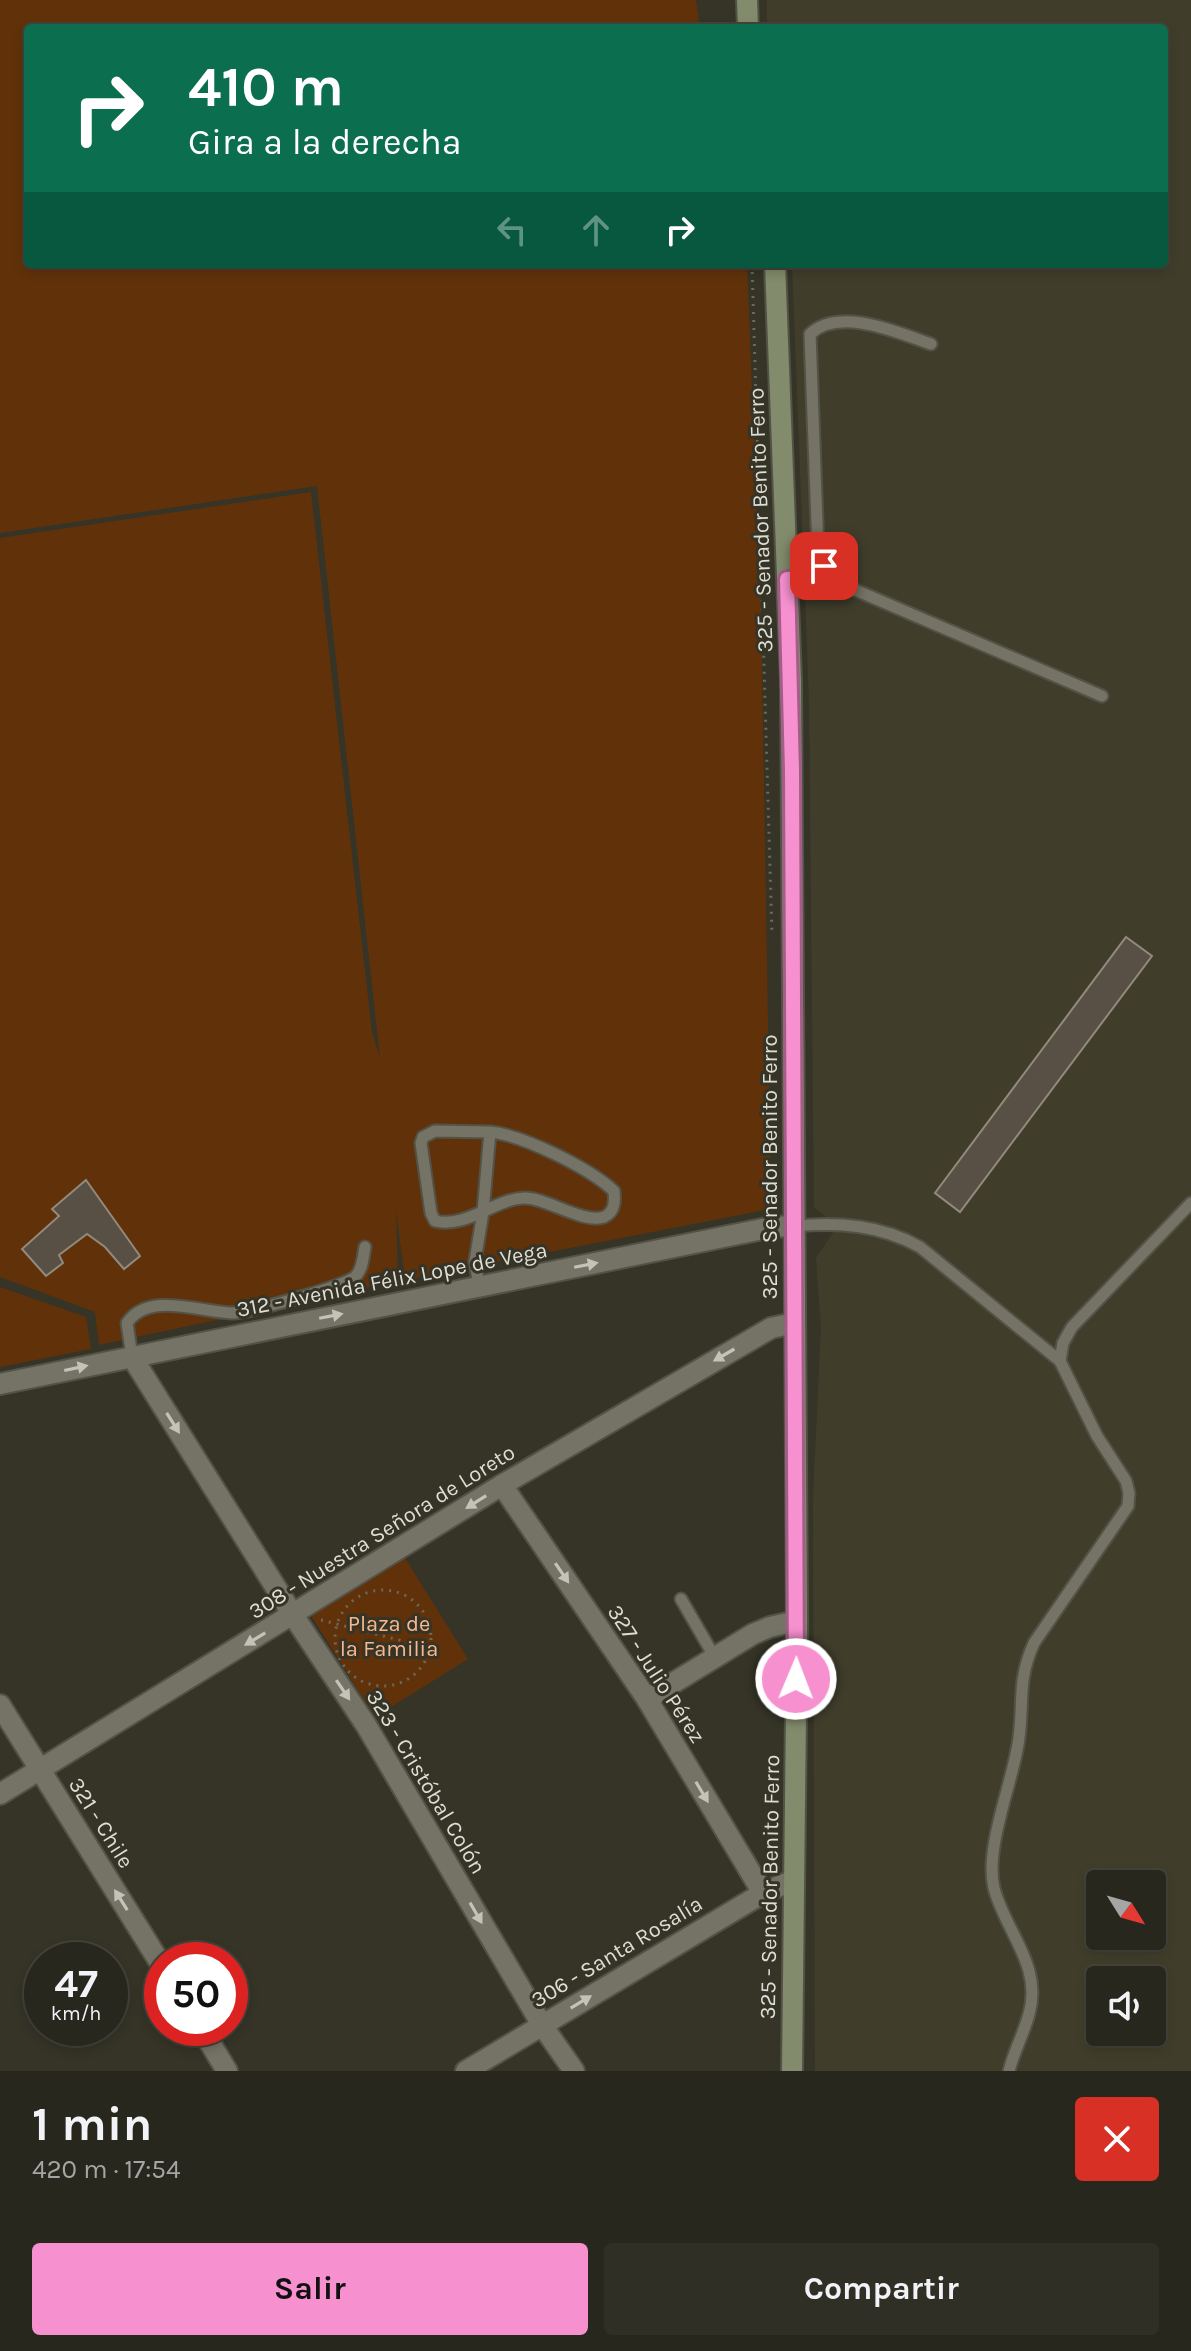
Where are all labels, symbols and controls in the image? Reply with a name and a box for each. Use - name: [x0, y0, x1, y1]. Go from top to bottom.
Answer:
- text: 410 m: [188, 54, 344, 119]
- icon: right: [56, 56, 160, 160]
- text: Gira a la derecha: [188, 121, 462, 163]
- icon: left: [490, 208, 534, 252]
- icon: ahead: [574, 208, 618, 252]
- icon: right: [658, 208, 702, 252]
- street label: 325 - Senador Benito Ferro: [743, 387, 779, 653]
- pin: [790, 532, 858, 600]
- icon: arrive: [802, 544, 846, 588]
- street label: 325 - Senador Benito Ferro: [757, 1035, 783, 1299]
- street label: 312 - Avenida Félix Lope de Vega: [234, 1237, 550, 1323]
- one-way arrow: [574, 1258, 599, 1271]
- one-way arrow: [319, 1310, 344, 1322]
- one-way arrow: [713, 1348, 735, 1362]
- one-way arrow: [64, 1361, 89, 1374]
- one-way arrow: [166, 1412, 180, 1434]
- street label: 308 - Nuestra Señora de Loreto: [244, 1439, 520, 1625]
- one-way arrow: [465, 1494, 487, 1508]
- one-way arrow: [554, 1563, 569, 1584]
- street label: 327 - Julio Pérez: [602, 1600, 710, 1748]
- park label: Plaza de la Familia: [340, 1611, 438, 1662]
- one-way arrow: [244, 1631, 266, 1645]
- position arrow: [754, 1637, 838, 1721]
- one-way arrow: [335, 1679, 350, 1700]
- street label: 323 - Cristóbal Colón: [361, 1685, 491, 1879]
- street label: 325 - Senador Benito Ferro: [755, 1754, 785, 2020]
- street label: 321 - Chile: [63, 1773, 139, 1873]
- one-way arrow: [695, 1781, 709, 1803]
- north arrow: [1086, 1870, 1166, 1950]
- map controls: [1086, 1870, 1166, 2046]
- one-way arrow: [114, 1889, 128, 1911]
- street label: 306 - Santa Rosalía: [527, 1891, 707, 2013]
- one-way arrow: [469, 1901, 483, 1924]
- speed limit sign: 50: [144, 1942, 248, 2046]
- text: 47: [54, 1960, 98, 2007]
- button: sound: [1086, 1966, 1166, 2046]
- one-way arrow: [570, 1995, 592, 2009]
- text: km/h: [51, 2002, 101, 2025]
- text: 1 min: [32, 2096, 152, 2152]
- button: close: [1075, 2097, 1159, 2181]
- text: 420 m · 17:54: [32, 2154, 181, 2185]
- button: Salir: [32, 2243, 588, 2335]
- button: Compartir: [604, 2243, 1159, 2335]

